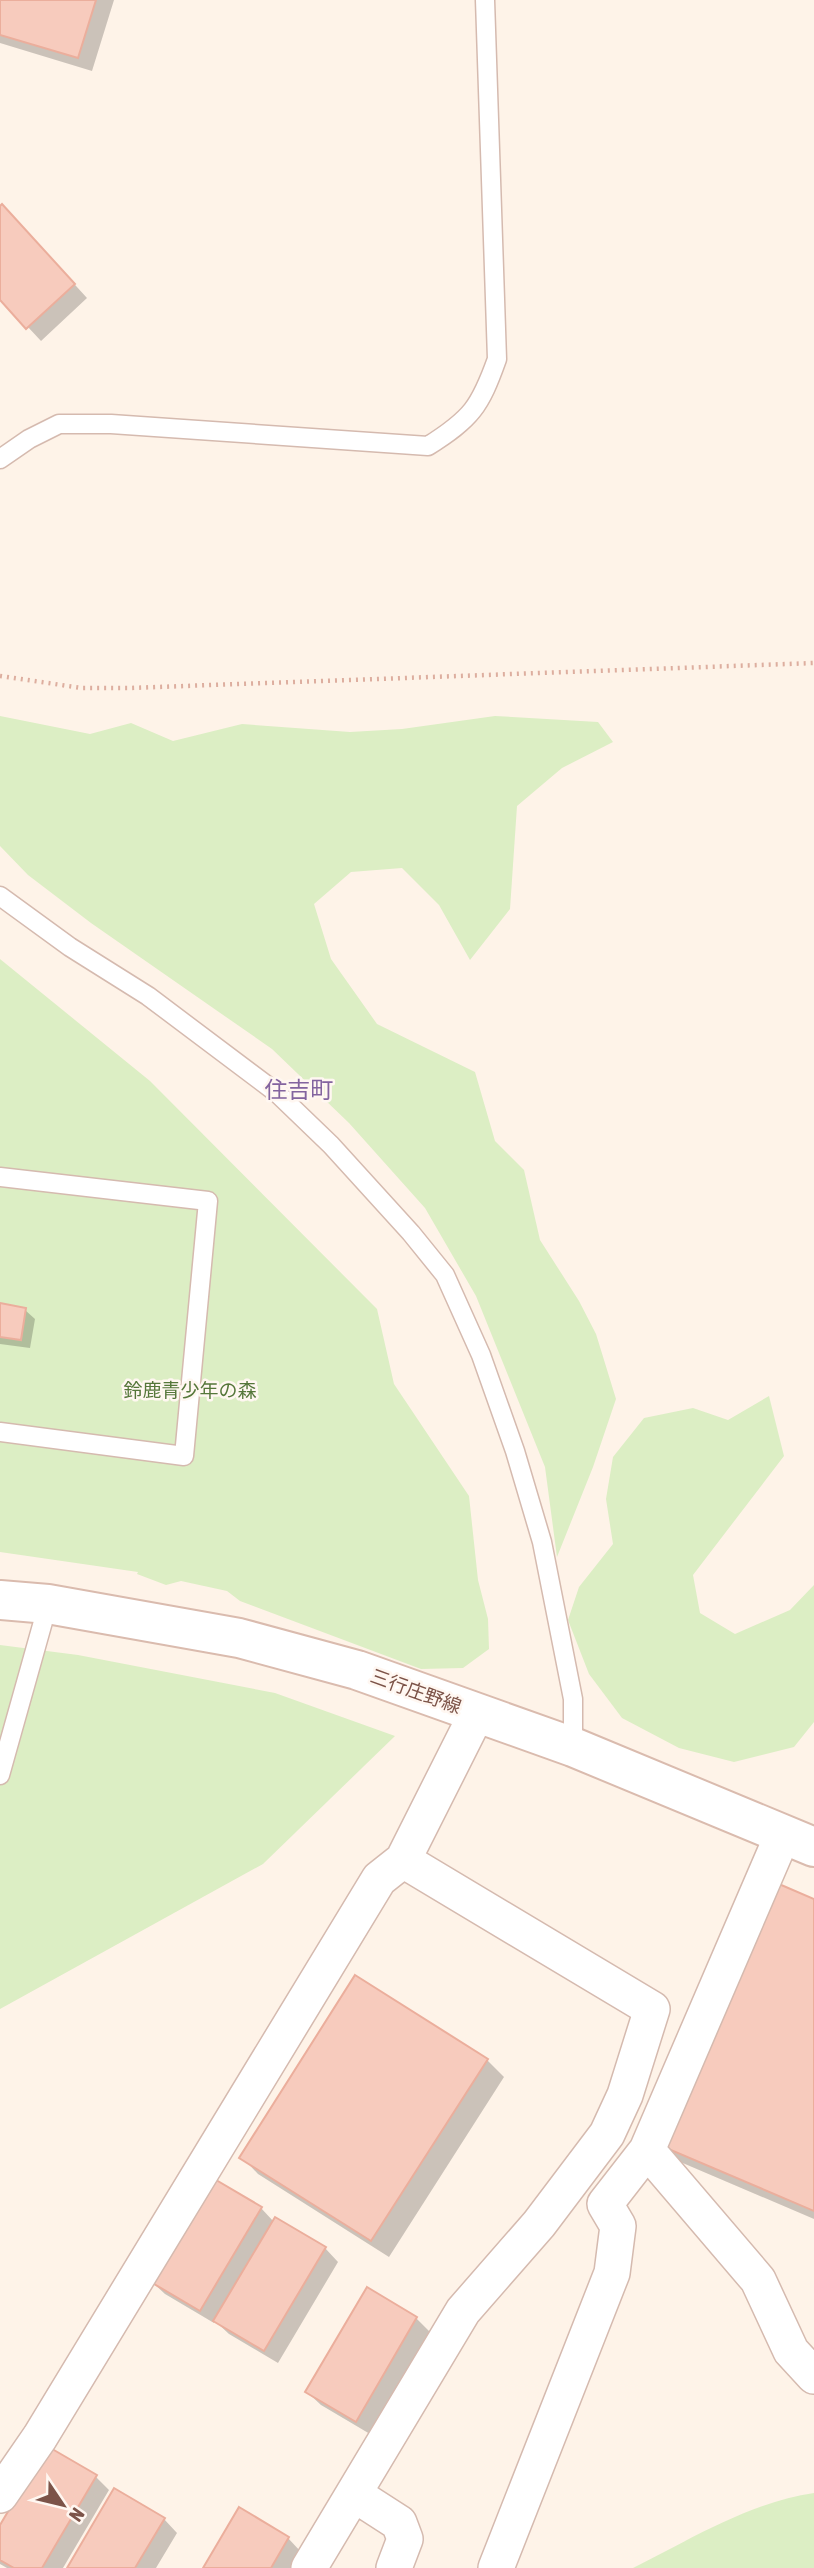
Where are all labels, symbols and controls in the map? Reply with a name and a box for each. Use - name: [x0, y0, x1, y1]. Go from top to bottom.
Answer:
- district label: 住吉町: [265, 1077, 334, 1103]
- park label: 鈴鹿青少年の森: [123, 1379, 257, 1401]
- street label: 三行庄野線: [368, 1664, 464, 1718]
- north arrow: [28, 2470, 98, 2540]
- text: N: [65, 2504, 89, 2526]

